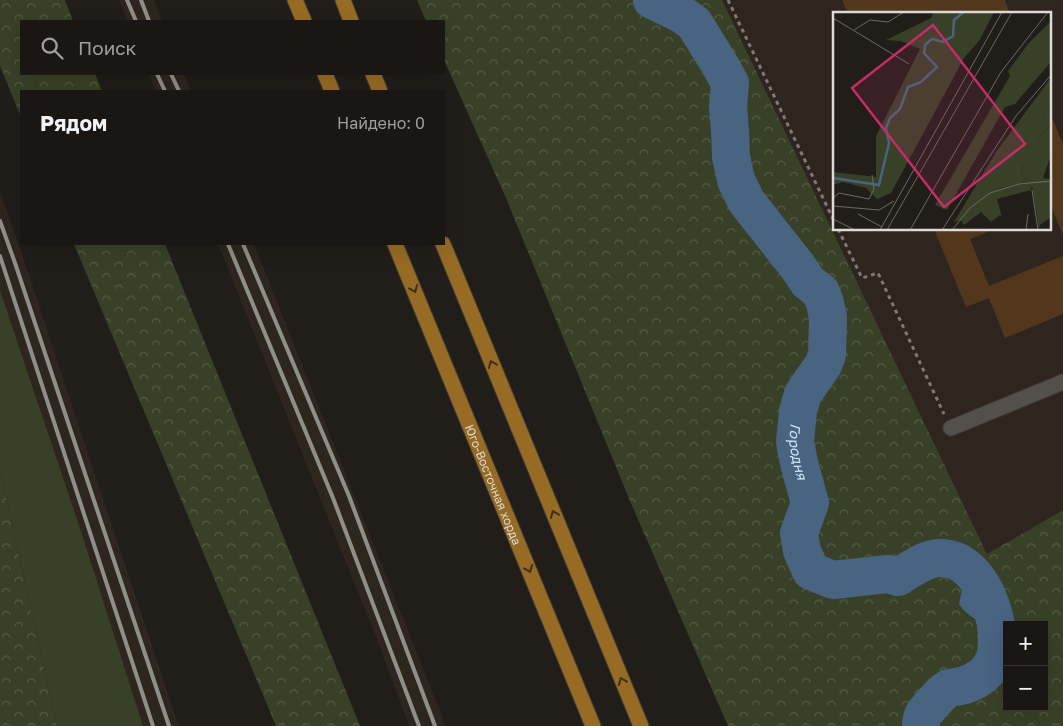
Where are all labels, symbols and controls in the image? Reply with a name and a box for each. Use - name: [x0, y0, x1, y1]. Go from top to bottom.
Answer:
- inset map: [833, 12, 1050, 230]
- search box: [20, 20, 445, 75]
- icon: search: [38, 34, 66, 62]
- text: Поиск: [78, 36, 137, 59]
- text: Рядом: [40, 110, 107, 136]
- text: Найдено: 0: [337, 113, 425, 133]
- one-way arrow: [407, 284, 418, 293]
- one-way arrow: [488, 360, 499, 369]
- street label: Юго-Восточная хорда: [462, 422, 525, 547]
- water label: Городня: [786, 423, 812, 482]
- one-way arrow: [550, 510, 560, 519]
- one-way arrow: [522, 564, 533, 573]
- map controls: [1003, 621, 1048, 711]
- button: +: [1003, 621, 1048, 666]
- button: −: [1003, 666, 1048, 711]
- one-way arrow: [618, 677, 629, 686]

